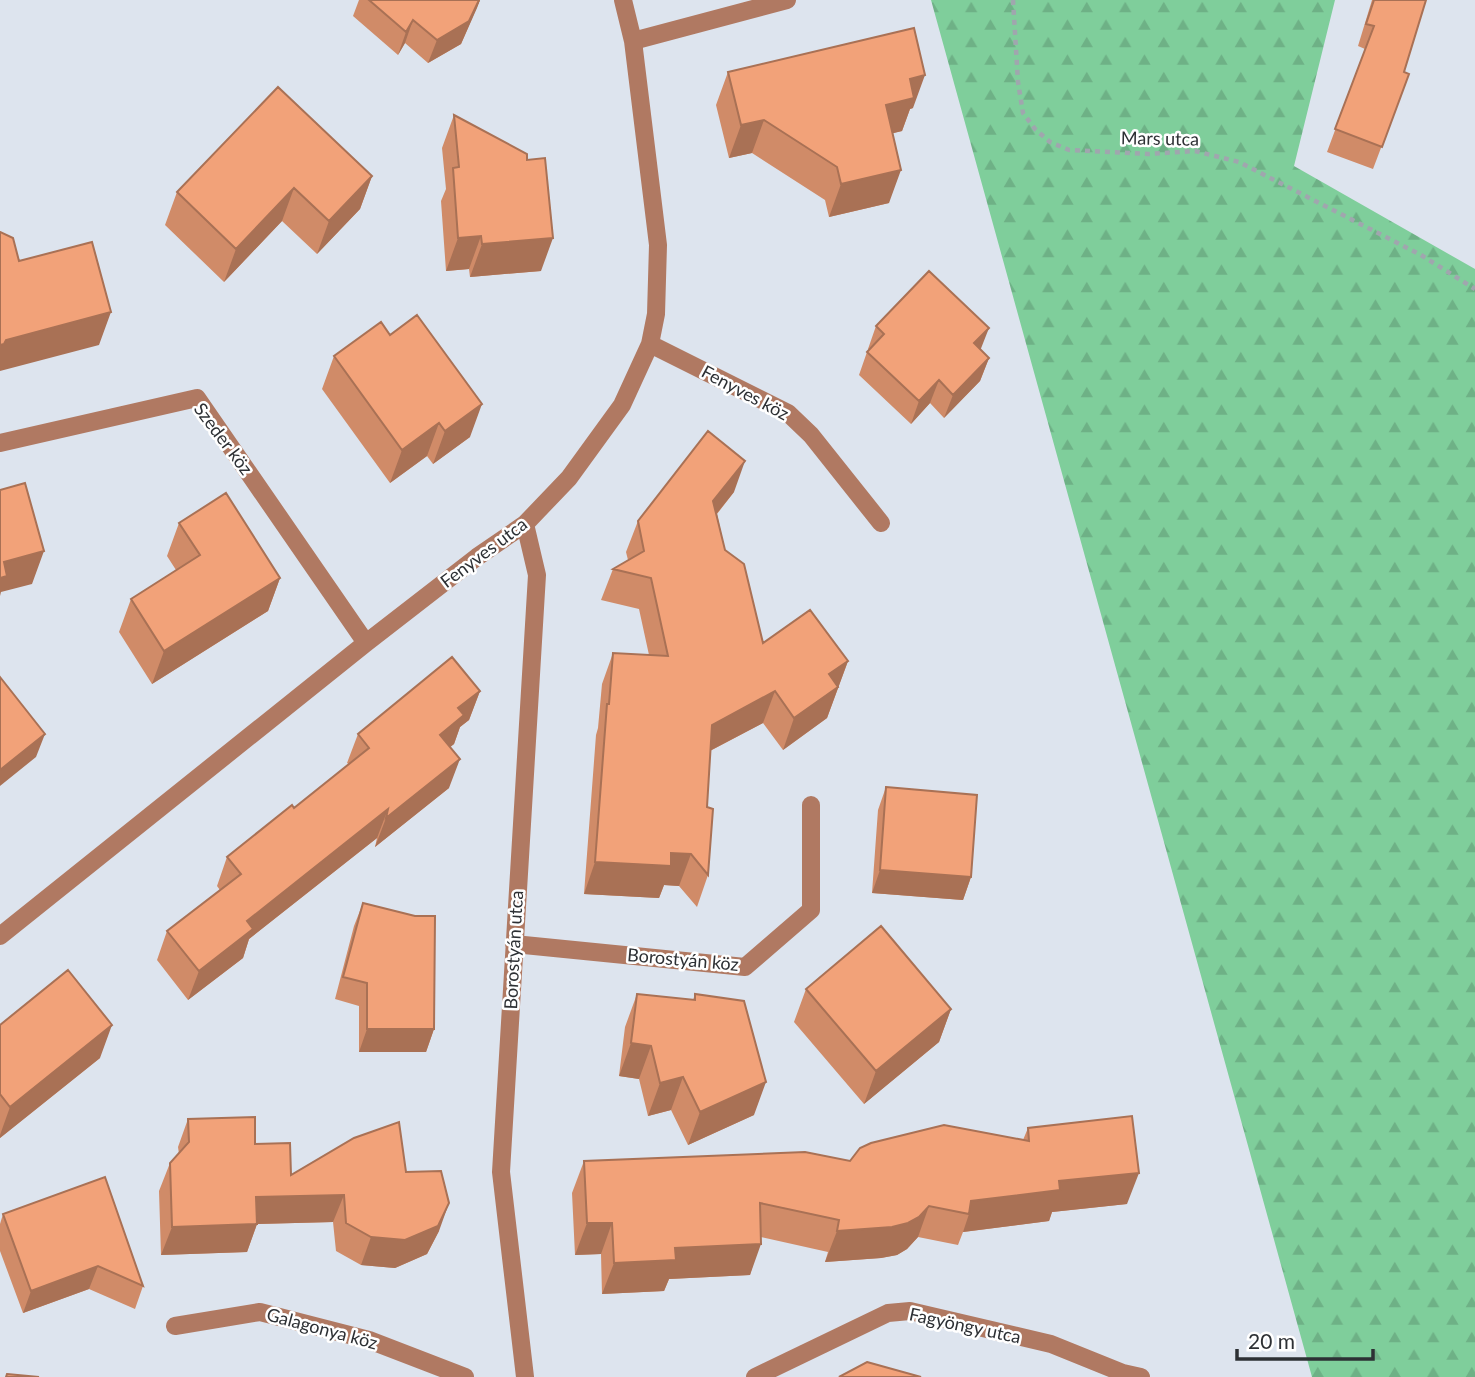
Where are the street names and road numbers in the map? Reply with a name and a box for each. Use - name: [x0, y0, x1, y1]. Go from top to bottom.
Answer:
- street label: Mars utca: [1121, 126, 1199, 150]
- street label: Fenyves köz: [698, 360, 793, 424]
- street label: Szeder köz: [190, 398, 258, 479]
- street label: Fenyves utca: [436, 512, 531, 592]
- street label: Borostyán utca: [499, 890, 527, 1010]
- street label: Borostyán köz: [626, 943, 740, 975]
- street label: Fagyöngy utca: [908, 1302, 1023, 1348]
- street label: Galagonya köz: [264, 1303, 380, 1353]

